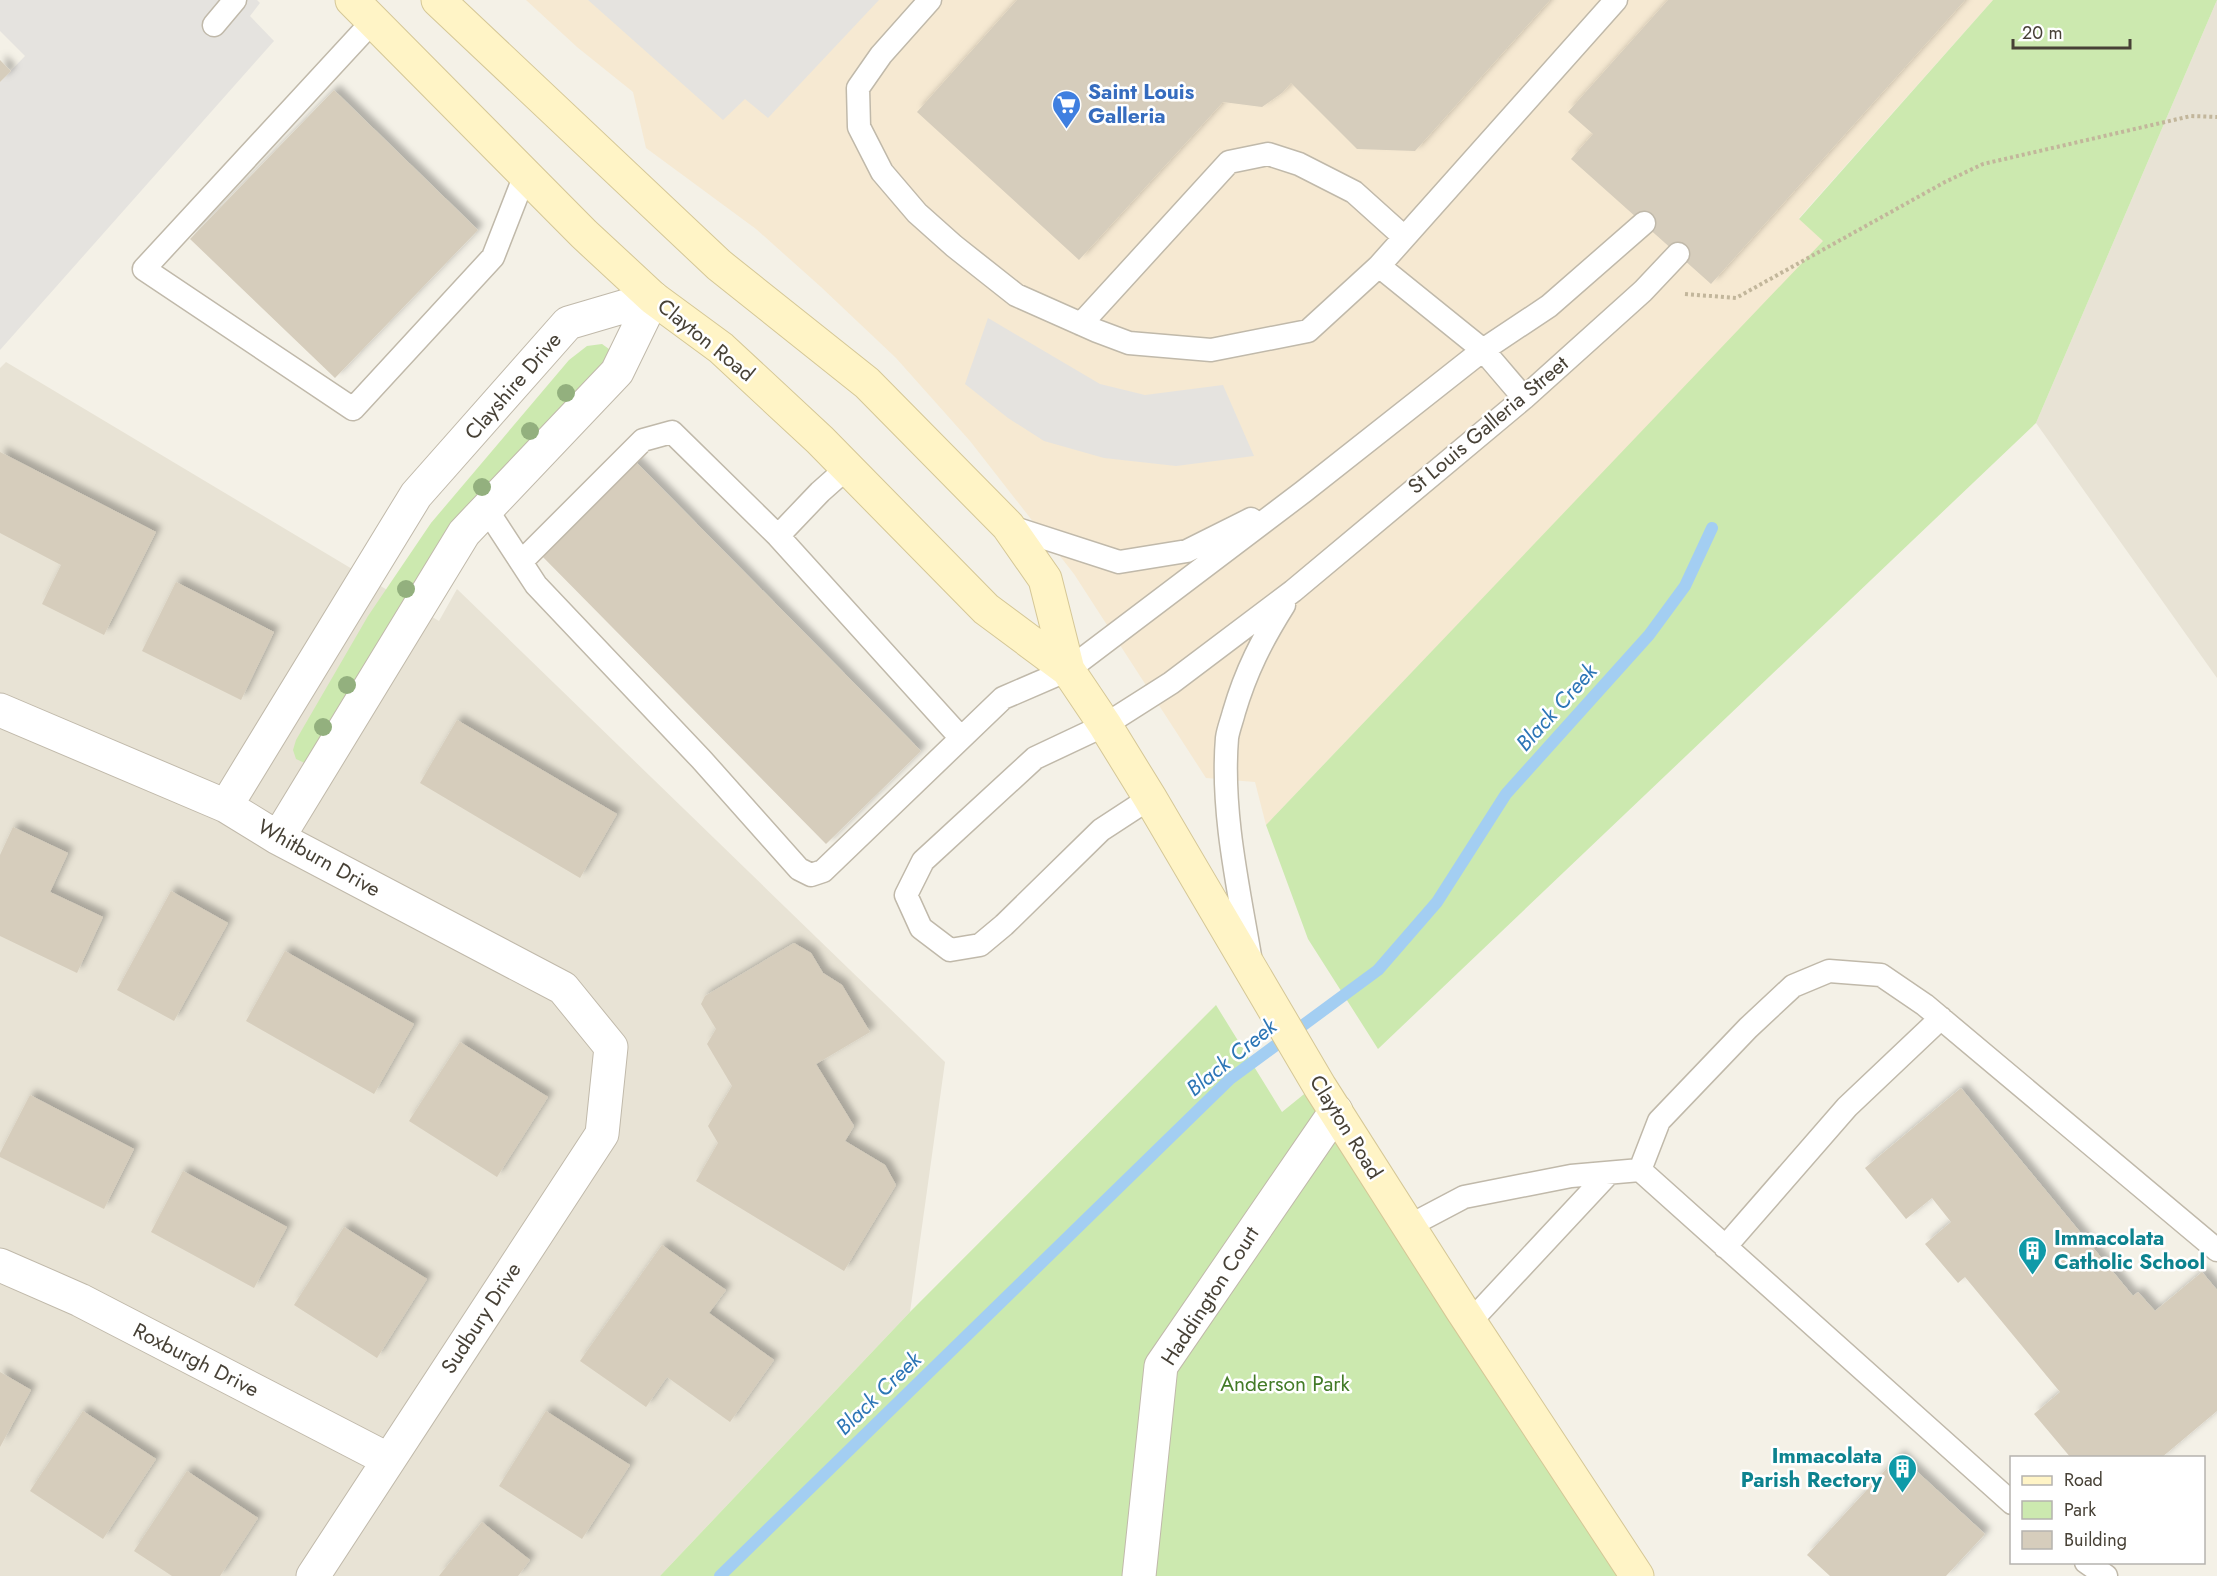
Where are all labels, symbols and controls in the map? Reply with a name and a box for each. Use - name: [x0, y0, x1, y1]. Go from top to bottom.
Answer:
- scale bar: [2013, 12, 2130, 50]
- text: 20 m: [2022, 20, 2062, 46]
- place label: Saint Louis Galleria: [1088, 77, 1195, 131]
- supermarket icon: Saint Louis Galleria: [1051, 88, 1083, 130]
- street label: Clayton Road: [651, 291, 761, 389]
- street label: Clayshire Drive: [458, 325, 568, 446]
- street label: St Louis Galleria Street: [1401, 349, 1575, 501]
- water label: Black Creek: [1508, 655, 1605, 758]
- street label: Whitburn Drive: [252, 812, 386, 904]
- water label: Black Creek: [1179, 1009, 1284, 1103]
- street label: Clayton Road: [1302, 1069, 1390, 1185]
- street label: Haddington Court: [1154, 1221, 1266, 1371]
- place label: Immacolata Catholic School: [2054, 1223, 2205, 1277]
- building icon: Immacolata Catholic School: [2017, 1234, 2049, 1276]
- street label: Sudbury Drive: [434, 1256, 528, 1380]
- street label: Roxburgh Drive: [128, 1315, 264, 1405]
- water label: Black Creek: [828, 1343, 929, 1442]
- park label: Anderson Park: [1220, 1369, 1351, 1399]
- place label: Immacolata Parish Rectory: [1741, 1441, 1883, 1495]
- building icon: Immacolata Parish Rectory: [1887, 1452, 1919, 1494]
- legend: [2010, 1456, 2205, 1564]
- text: Road: [2064, 1467, 2103, 1493]
- text: Park: [2064, 1497, 2096, 1523]
- text: Building: [2064, 1527, 2127, 1553]

